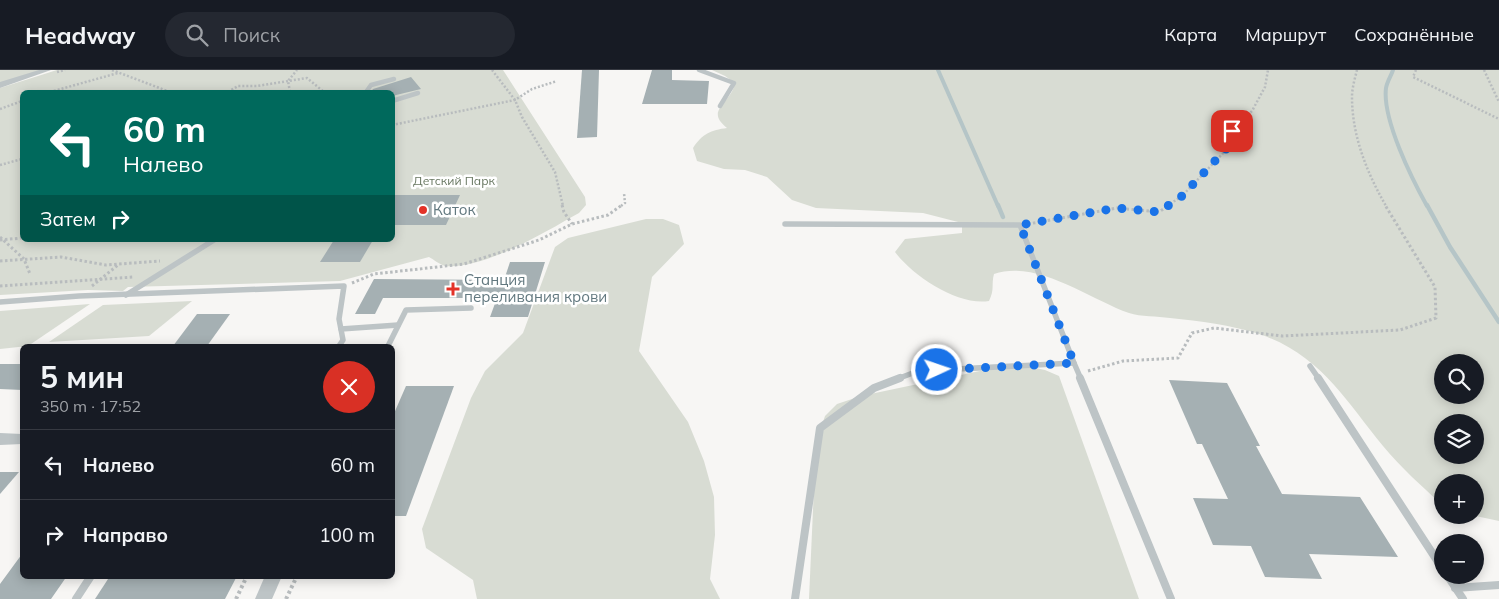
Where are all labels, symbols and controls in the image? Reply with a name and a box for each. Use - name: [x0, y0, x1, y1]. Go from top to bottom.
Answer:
- search box: [165, 12, 515, 57]
- text: Headway: [25, 20, 135, 50]
- icon: search: [183, 21, 211, 49]
- text: Поиск: [223, 23, 280, 47]
- text: Карта: [1164, 23, 1217, 46]
- text: Маршрут: [1245, 23, 1326, 46]
- text: Сохранённые: [1354, 23, 1474, 46]
- text: 60 m: [123, 107, 206, 151]
- icon: left: [40, 110, 105, 175]
- pin: [1211, 110, 1253, 152]
- icon: arrive: [1218, 117, 1246, 145]
- text: Налево: [123, 150, 203, 178]
- park label: Детский Парк: [413, 173, 495, 188]
- place label: Каток: [433, 200, 477, 219]
- marker: Каток: [417, 204, 429, 216]
- icon: right: [106, 205, 134, 233]
- text: Затем: [40, 207, 96, 231]
- place label: Станция переливания крови: [464, 270, 607, 306]
- marker: Станция переливания крови: [446, 282, 460, 296]
- position arrow: [910, 343, 962, 395]
- map controls: [1434, 354, 1484, 584]
- button: search: [1434, 354, 1484, 404]
- text: 5 мин: [40, 358, 124, 396]
- button: close: [323, 361, 375, 413]
- text: 350 m · 17:52: [40, 396, 141, 416]
- button: layers: [1434, 414, 1484, 464]
- icon: left: [40, 451, 68, 479]
- text: Налево: [83, 453, 155, 477]
- text: 60 m: [331, 453, 375, 477]
- button: +: [1434, 474, 1484, 524]
- icon: right: [40, 521, 68, 549]
- text: Направо: [83, 523, 168, 547]
- text: 100 m: [319, 523, 375, 547]
- button: −: [1434, 534, 1484, 584]

